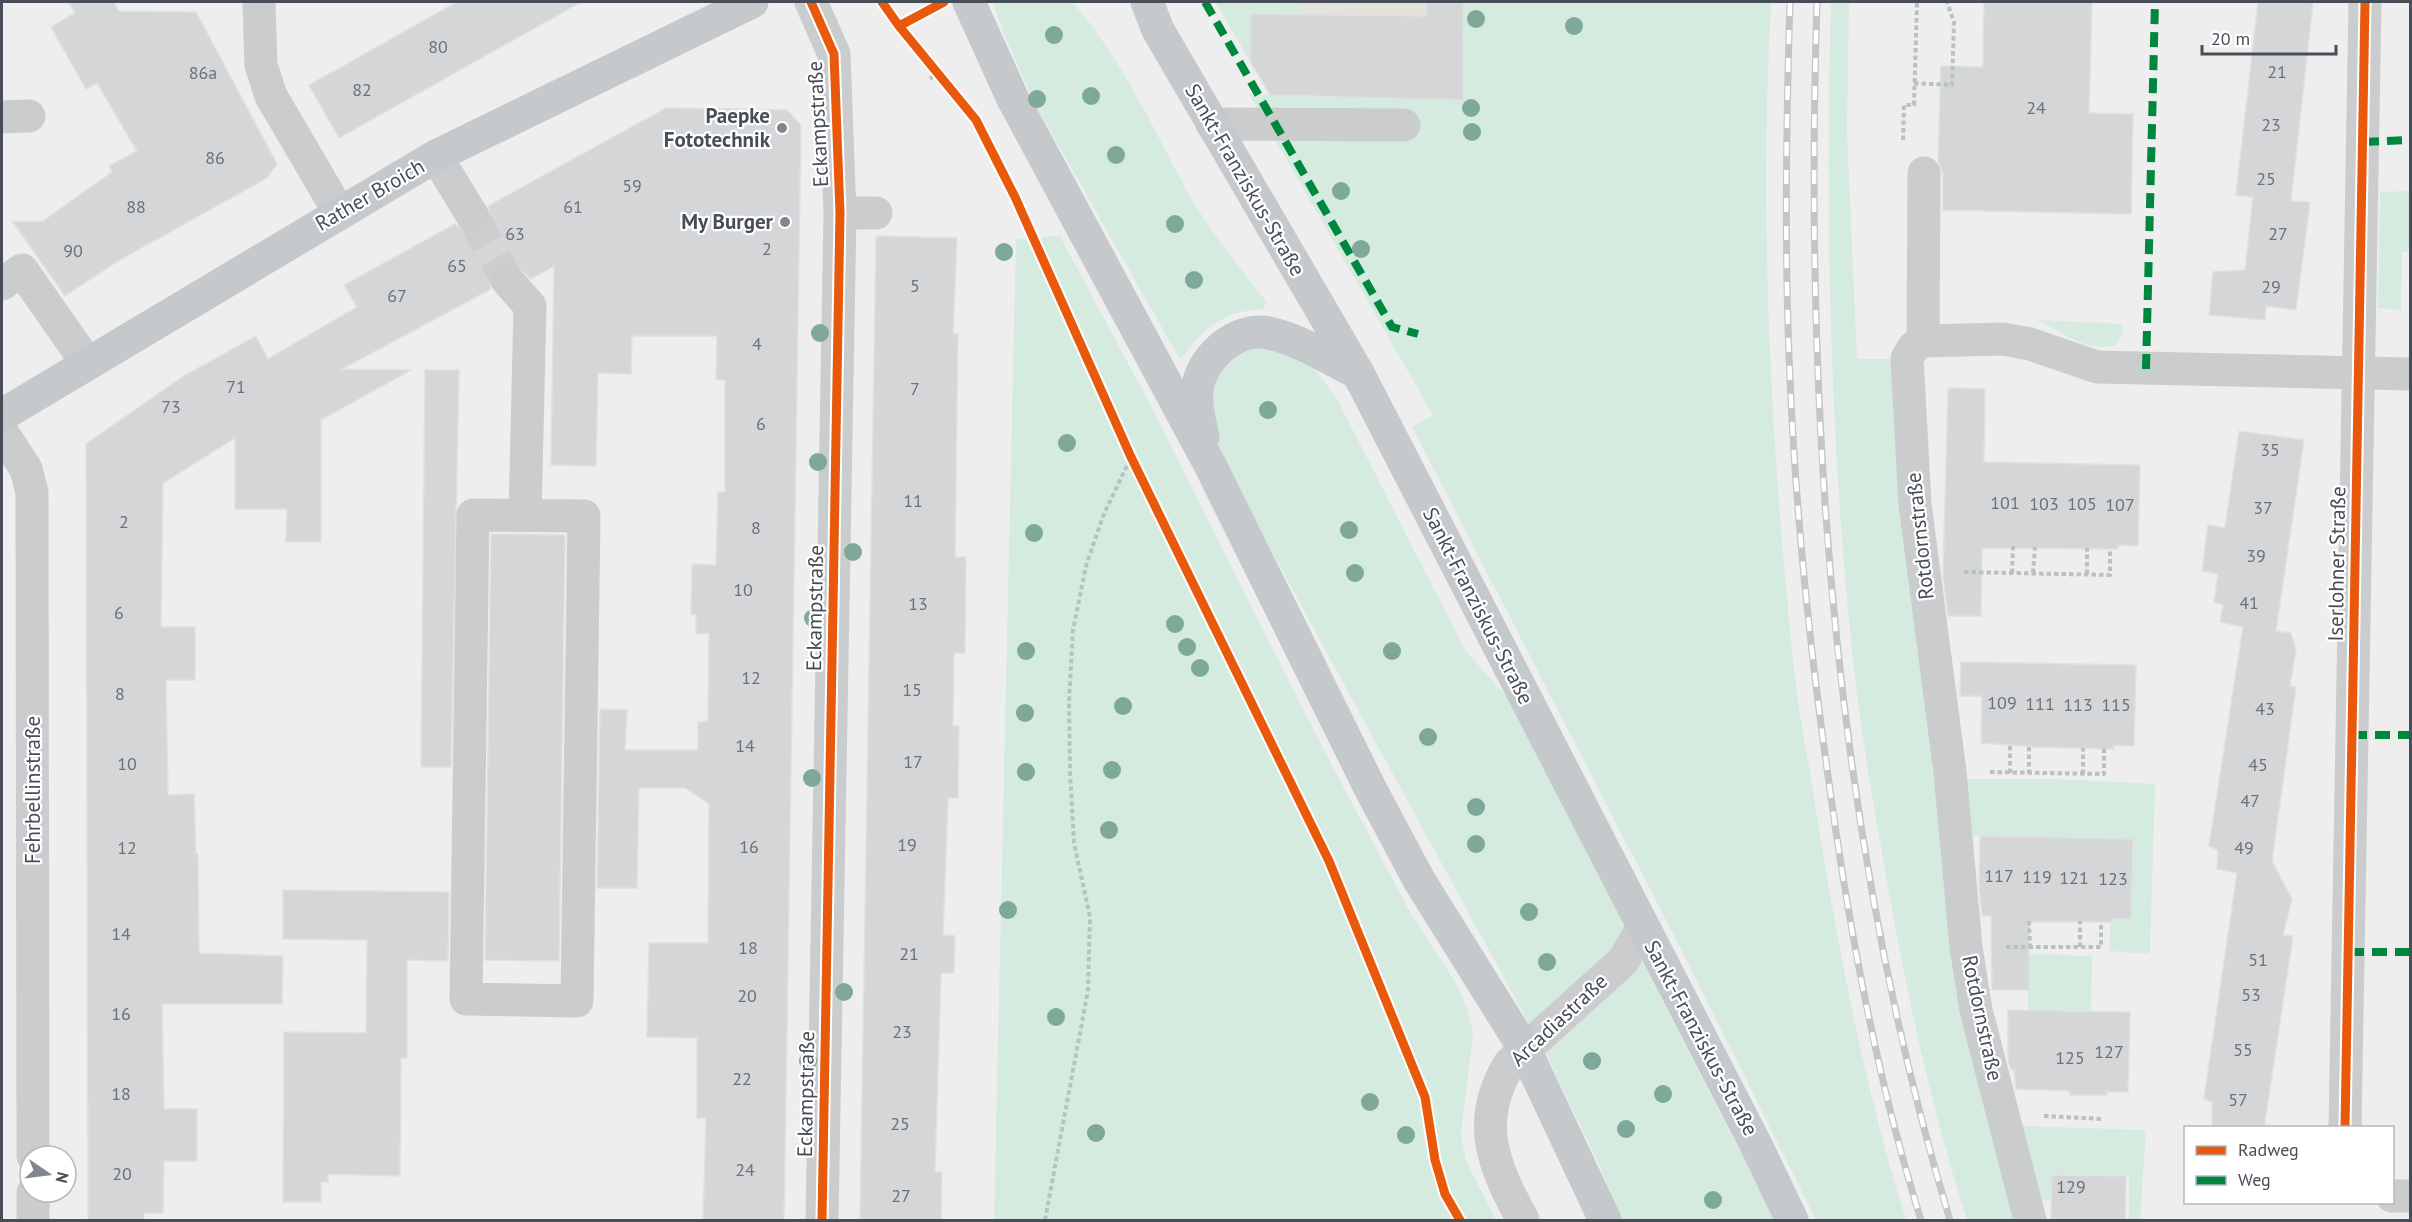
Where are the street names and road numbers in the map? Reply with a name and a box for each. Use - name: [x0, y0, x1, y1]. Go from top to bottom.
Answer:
- street label: Eckampstraße: [801, 60, 834, 188]
- street label: Sankt-Franziskus-Straße: [1179, 79, 1312, 281]
- street label: Rather Broich: [310, 152, 429, 237]
- street label: Rotdornstraße: [1899, 471, 1940, 601]
- street label: Iserlohner Straße: [2322, 486, 2351, 642]
- street label: Sankt-Franziskus-Straße: [1417, 503, 1540, 709]
- street label: Eckampstraße: [800, 545, 829, 671]
- street label: Fehrbellinstraße: [19, 716, 46, 864]
- street label: Sankt-Franziskus-Straße: [1638, 935, 1764, 1140]
- street label: Rotdornstraße: [1956, 953, 2009, 1083]
- street label: Arcadiastraße: [1504, 968, 1613, 1072]
- street label: Eckampstraße: [791, 1031, 820, 1157]

